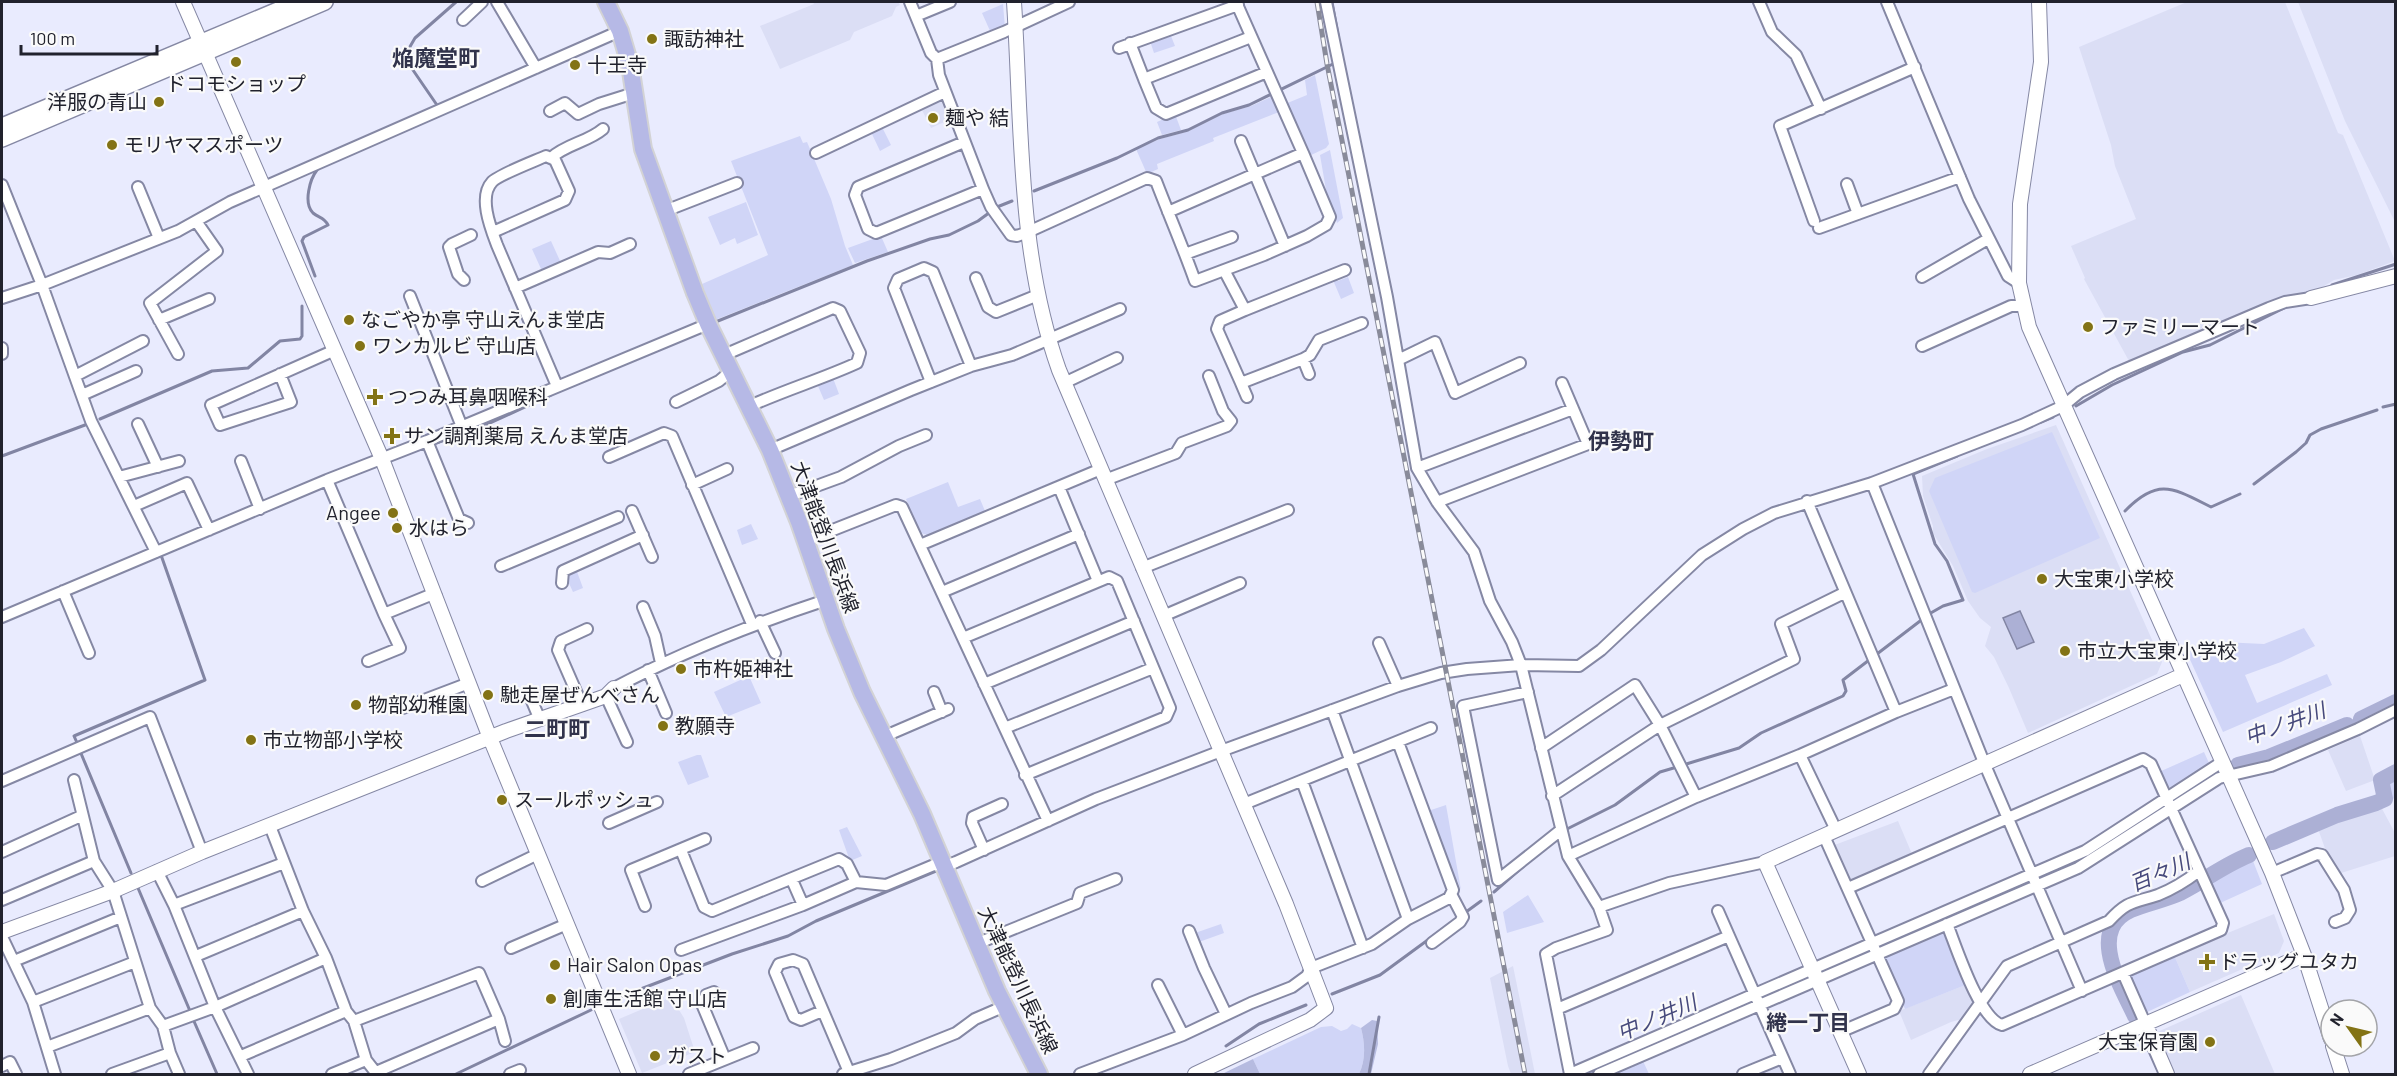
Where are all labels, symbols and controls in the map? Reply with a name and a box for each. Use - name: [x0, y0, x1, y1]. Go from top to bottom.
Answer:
- scale bar: [21, 18, 158, 56]
- place label: 諏訪神社: [664, 26, 744, 50]
- text: 100 m: [30, 27, 75, 49]
- marker: 諏訪神社: [645, 32, 659, 46]
- district label: 焔魔堂町: [392, 44, 480, 70]
- place label: 十王寺: [587, 52, 647, 76]
- marker: ドコモショップ: [229, 55, 243, 69]
- marker: 十王寺: [568, 58, 582, 72]
- place label: ドコモショップ: [166, 71, 306, 95]
- place label: 洋服の青山: [47, 89, 147, 113]
- marker: 洋服の青山: [152, 95, 166, 109]
- place label: 麺や 結: [945, 105, 1009, 129]
- marker: 麺や 結: [926, 111, 940, 125]
- place label: モリヤマスポーツ: [124, 132, 284, 156]
- marker: モリヤマスポーツ: [105, 138, 119, 152]
- place label: なごやか亭 守山えんま堂店: [361, 307, 605, 331]
- marker: なごやか亭 守山えんま堂店: [342, 313, 356, 327]
- place label: ファミリーマート: [2100, 314, 2260, 338]
- marker: ファミリーマート: [2081, 320, 2095, 334]
- place label: ワンカルビ 守山店: [372, 333, 536, 357]
- marker: ワンカルビ 守山店: [353, 339, 367, 353]
- place label: つつみ耳鼻咽喉科: [388, 384, 548, 408]
- marker: つつみ耳鼻咽喉科: [366, 388, 384, 406]
- place label: サン調剤薬局 えんま堂店: [404, 423, 628, 447]
- district label: 伊勢町: [1588, 427, 1654, 453]
- marker: サン調剤薬局 えんま堂店: [385, 429, 399, 443]
- street label: 大津能登川長浜線: [787, 457, 865, 616]
- place label: Angee: [326, 500, 381, 524]
- marker: Angee: [386, 506, 400, 520]
- place label: 水はら: [409, 515, 469, 539]
- marker: 水はら: [390, 521, 404, 535]
- place label: 大宝東小学校: [2054, 566, 2174, 590]
- marker: 大宝東小学校: [2035, 572, 2049, 586]
- place label: 市立大宝東小学校: [2077, 638, 2237, 662]
- marker: 市立大宝東小学校: [2058, 644, 2072, 658]
- place label: 市杵姫神社: [693, 656, 793, 680]
- marker: 市杵姫神社: [674, 662, 688, 676]
- place label: 馳走屋ぜんべさん: [500, 682, 660, 706]
- marker: 馳走屋ぜんべさん: [481, 688, 495, 702]
- place label: 物部幼稚園: [368, 692, 468, 716]
- water label: 中ノ井川: [2241, 696, 2330, 749]
- marker: 物部幼稚園: [349, 698, 363, 712]
- place label: 教願寺: [675, 713, 735, 737]
- district label: 二町町: [524, 715, 590, 741]
- marker: 教願寺: [656, 719, 670, 733]
- place label: 市立物部小学校: [263, 727, 403, 751]
- marker: 市立物部小学校: [244, 733, 258, 747]
- place label: スールポッシュ: [514, 787, 654, 811]
- marker: スールポッシュ: [495, 793, 509, 807]
- water label: 百々川: [2126, 847, 2195, 895]
- street label: 大津能登川長浜線: [974, 902, 1064, 1057]
- place label: ドラッグユタカ: [2219, 949, 2359, 973]
- place label: Hair Salon Opas: [567, 952, 702, 976]
- marker: ドラッグユタカ: [2200, 955, 2214, 969]
- marker: Hair Salon Opas: [548, 958, 562, 972]
- place label: 創庫生活館 守山店: [563, 986, 727, 1010]
- water label: 中ノ井川: [1613, 988, 1702, 1045]
- marker: 創庫生活館 守山店: [544, 992, 558, 1006]
- north arrow: [2319, 998, 2379, 1058]
- district label: 綣一丁目: [1766, 1009, 1850, 1034]
- text: N: [2325, 1010, 2347, 1029]
- place label: 大宝保育園: [2098, 1029, 2198, 1053]
- marker: 大宝保育園: [2203, 1035, 2217, 1049]
- place label: ガスト: [667, 1043, 727, 1067]
- marker: ガスト: [648, 1049, 662, 1063]

